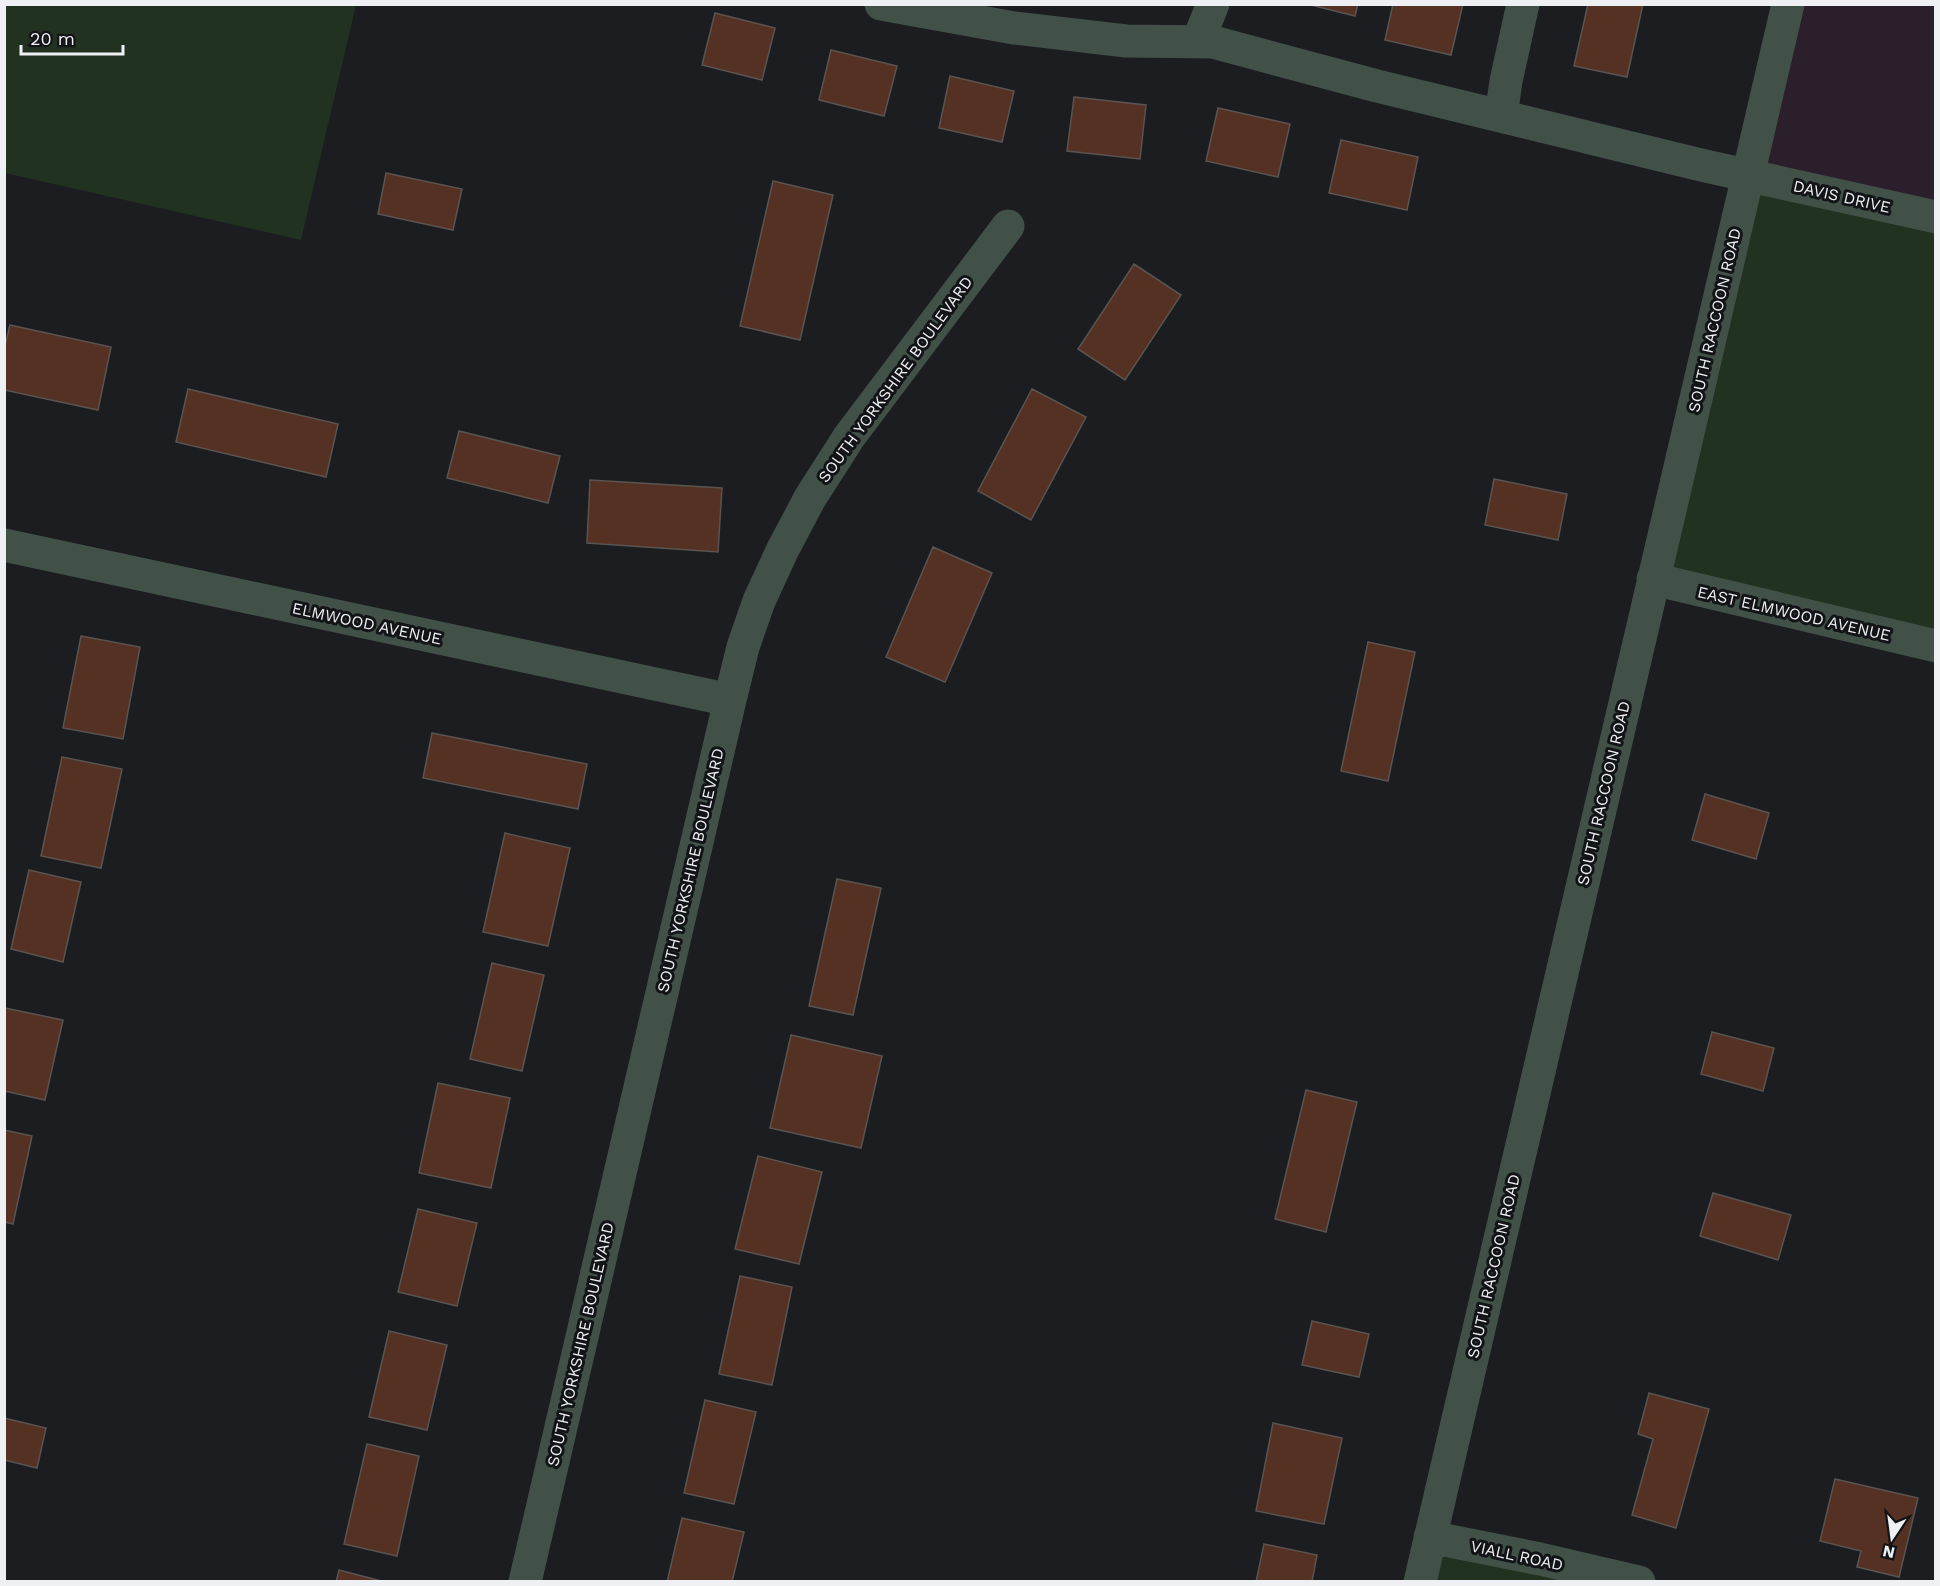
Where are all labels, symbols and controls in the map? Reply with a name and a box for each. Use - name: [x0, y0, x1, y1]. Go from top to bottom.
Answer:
- scale bar: [21, 18, 123, 56]
- text: 20 m: [30, 28, 75, 49]
- street label: DAVIS DRIVE: [1791, 176, 1892, 217]
- street label: SOUTH RACCOON ROAD: [1684, 226, 1745, 414]
- street label: SOUTH YORKSHIRE BOULEVARD: [814, 273, 977, 486]
- street label: EAST ELMWOOD AVENUE: [1696, 582, 1892, 645]
- street label: ELMWOOD AVENUE: [290, 598, 443, 649]
- street label: SOUTH RACCOON ROAD: [1573, 699, 1634, 887]
- street label: SOUTH YORKSHIRE BOULEVARD: [653, 746, 728, 994]
- street label: SOUTH RACCOON ROAD: [1463, 1172, 1524, 1360]
- street label: SOUTH YORKSHIRE BOULEVARD: [543, 1220, 618, 1468]
- north arrow: [1862, 1508, 1922, 1568]
- street label: VIALL ROAD: [1469, 1536, 1565, 1575]
- text: N: [1881, 1542, 1897, 1563]

